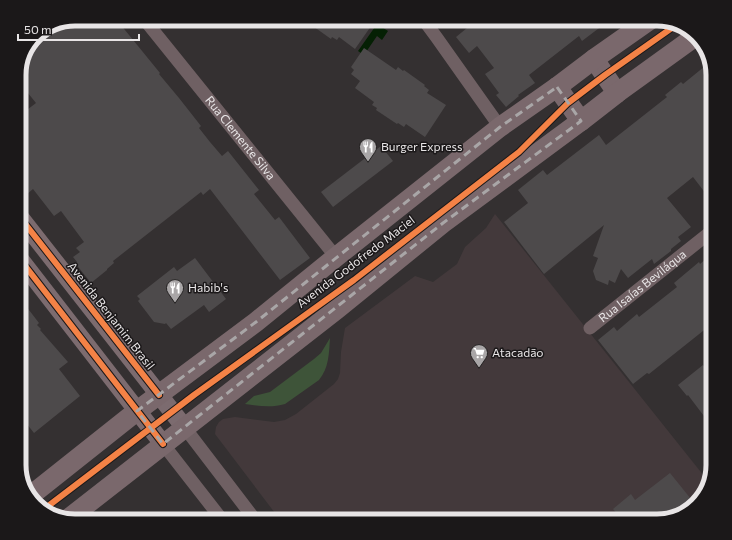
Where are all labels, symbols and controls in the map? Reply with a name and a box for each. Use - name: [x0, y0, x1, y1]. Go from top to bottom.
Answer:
- scale bar: [18, 16, 139, 42]
- text: 50 m: [24, 22, 52, 36]
- street label: Rua Clemente Silva: [203, 93, 279, 182]
- restaurant icon: Burger Express: [358, 137, 378, 162]
- place label: Burger Express: [381, 139, 462, 153]
- street label: Avenida Godofredo Maciel: [294, 212, 417, 310]
- street label: Rua Isaías Beviláqua: [595, 246, 688, 325]
- street label: Avenida Benjamim Brasil: [65, 259, 158, 372]
- restaurant icon: Habib's: [165, 278, 185, 303]
- place label: Habib's: [188, 280, 228, 294]
- supermarket icon: Atacadão: [469, 343, 489, 368]
- place label: Atacadão: [492, 345, 544, 359]

